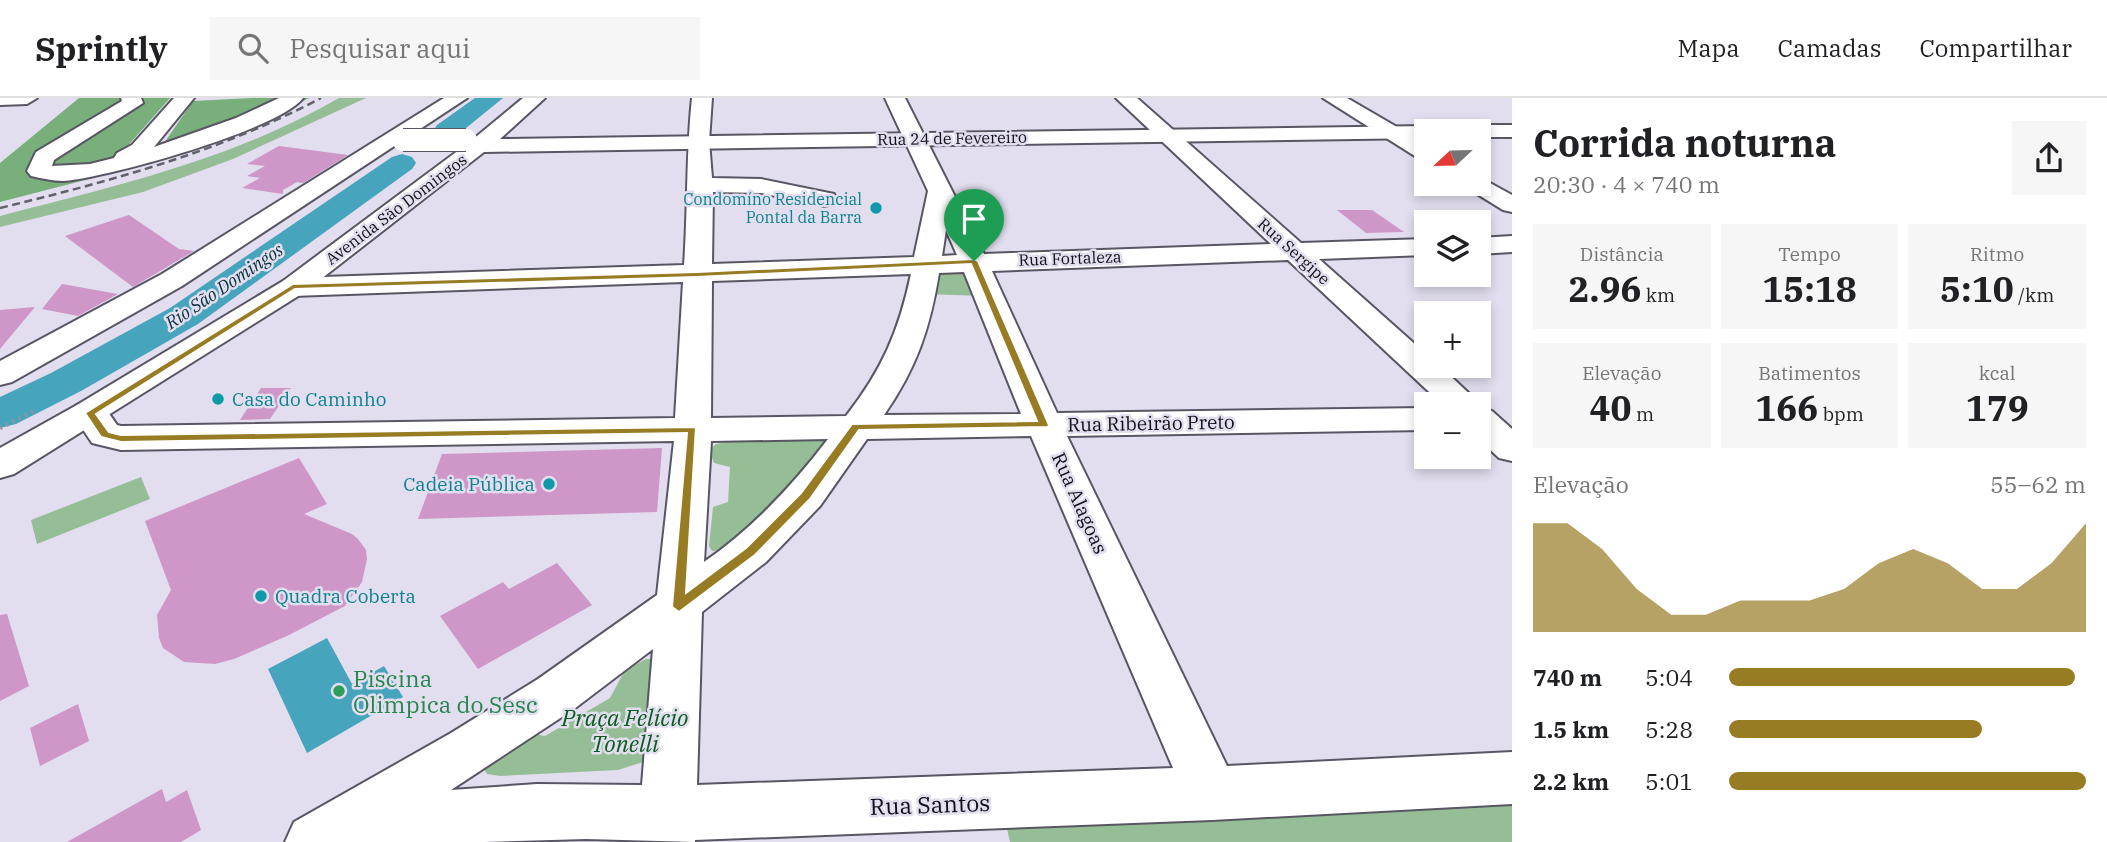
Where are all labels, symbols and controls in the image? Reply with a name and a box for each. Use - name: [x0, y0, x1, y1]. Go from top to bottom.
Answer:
- search box: [210, 17, 700, 80]
- text: Sprintly: [35, 27, 168, 70]
- icon: search: [234, 29, 272, 67]
- text: Pesquisar aqui: [290, 31, 470, 65]
- text: Mapa: [1677, 32, 1740, 64]
- text: Camadas: [1778, 32, 1881, 64]
- text: Compartilhar: [1919, 32, 2072, 64]
- text: Corrida noturna: [1533, 118, 1836, 167]
- north arrow: [1414, 119, 1491, 196]
- map controls: [1414, 119, 1491, 469]
- button: share: [2012, 121, 2086, 195]
- street label: Rua 24 de Fevereiro: [877, 127, 1027, 149]
- street label: Avenida São Domingos: [321, 149, 471, 269]
- text: 20:30 · 4 × 740 m: [1533, 169, 1720, 199]
- place label: Condomíno Residencial Pontal da Barra: [683, 189, 862, 227]
- pin: [944, 189, 1004, 261]
- marker: Condomíno Residencial Pontal da Barra: [868, 200, 884, 216]
- icon: arrive: [955, 200, 993, 238]
- button: layers: [1414, 210, 1491, 287]
- street label: Rua Sergipe: [1254, 213, 1334, 289]
- water label: Rio São Domingos: [160, 238, 288, 334]
- text: Distância: [1580, 242, 1664, 266]
- text: Tempo: [1778, 242, 1841, 266]
- text: Ritmo: [1970, 242, 2024, 266]
- street label: Rua Fortaleza: [1018, 246, 1122, 270]
- text: 2.96: [1569, 266, 1641, 312]
- text: 15:18: [1762, 266, 1857, 312]
- text: 5:10: [1940, 266, 2014, 312]
- text: km: [1641, 283, 1675, 307]
- text: /km: [2014, 283, 2054, 307]
- button: +: [1414, 301, 1491, 378]
- text: Elevação: [1582, 361, 1661, 385]
- text: Batimentos: [1758, 361, 1861, 385]
- text: kcal: [1979, 361, 2015, 385]
- text: 40: [1590, 385, 1632, 431]
- text: 166: [1755, 385, 1818, 431]
- text: 179: [1966, 385, 2029, 431]
- place label: Casa do Caminho: [232, 387, 387, 411]
- marker: Casa do Caminho: [210, 391, 226, 407]
- button: −: [1414, 392, 1491, 469]
- text: m: [1632, 402, 1654, 426]
- text: bpm: [1818, 402, 1864, 426]
- street label: Rua Ribeirão Preto: [1067, 410, 1235, 436]
- street label: Rua Alagoas: [1047, 448, 1113, 558]
- text: Elevação: [1533, 469, 1629, 499]
- text: 55–62 m: [1990, 469, 2086, 499]
- place label: Cadeia Pública: [403, 472, 535, 496]
- marker: Cadeia Pública: [541, 476, 557, 492]
- place label: Quadra Coberta: [275, 584, 416, 608]
- marker: Quadra Coberta: [253, 588, 269, 604]
- text: 740 m: [1533, 662, 1602, 692]
- text: 5:04: [1645, 662, 1693, 692]
- place label: Piscina Olimpica do Sesc: [353, 663, 538, 719]
- marker: Piscina Olimpica do Sesc: [331, 683, 347, 699]
- park label: Praça Felício Tonelli: [561, 702, 688, 758]
- text: 1.5 km: [1533, 714, 1609, 744]
- text: 5:28: [1645, 714, 1693, 744]
- text: 2.2 km: [1533, 766, 1609, 796]
- text: 5:01: [1645, 766, 1693, 796]
- street label: Rua Santos: [869, 787, 991, 821]

